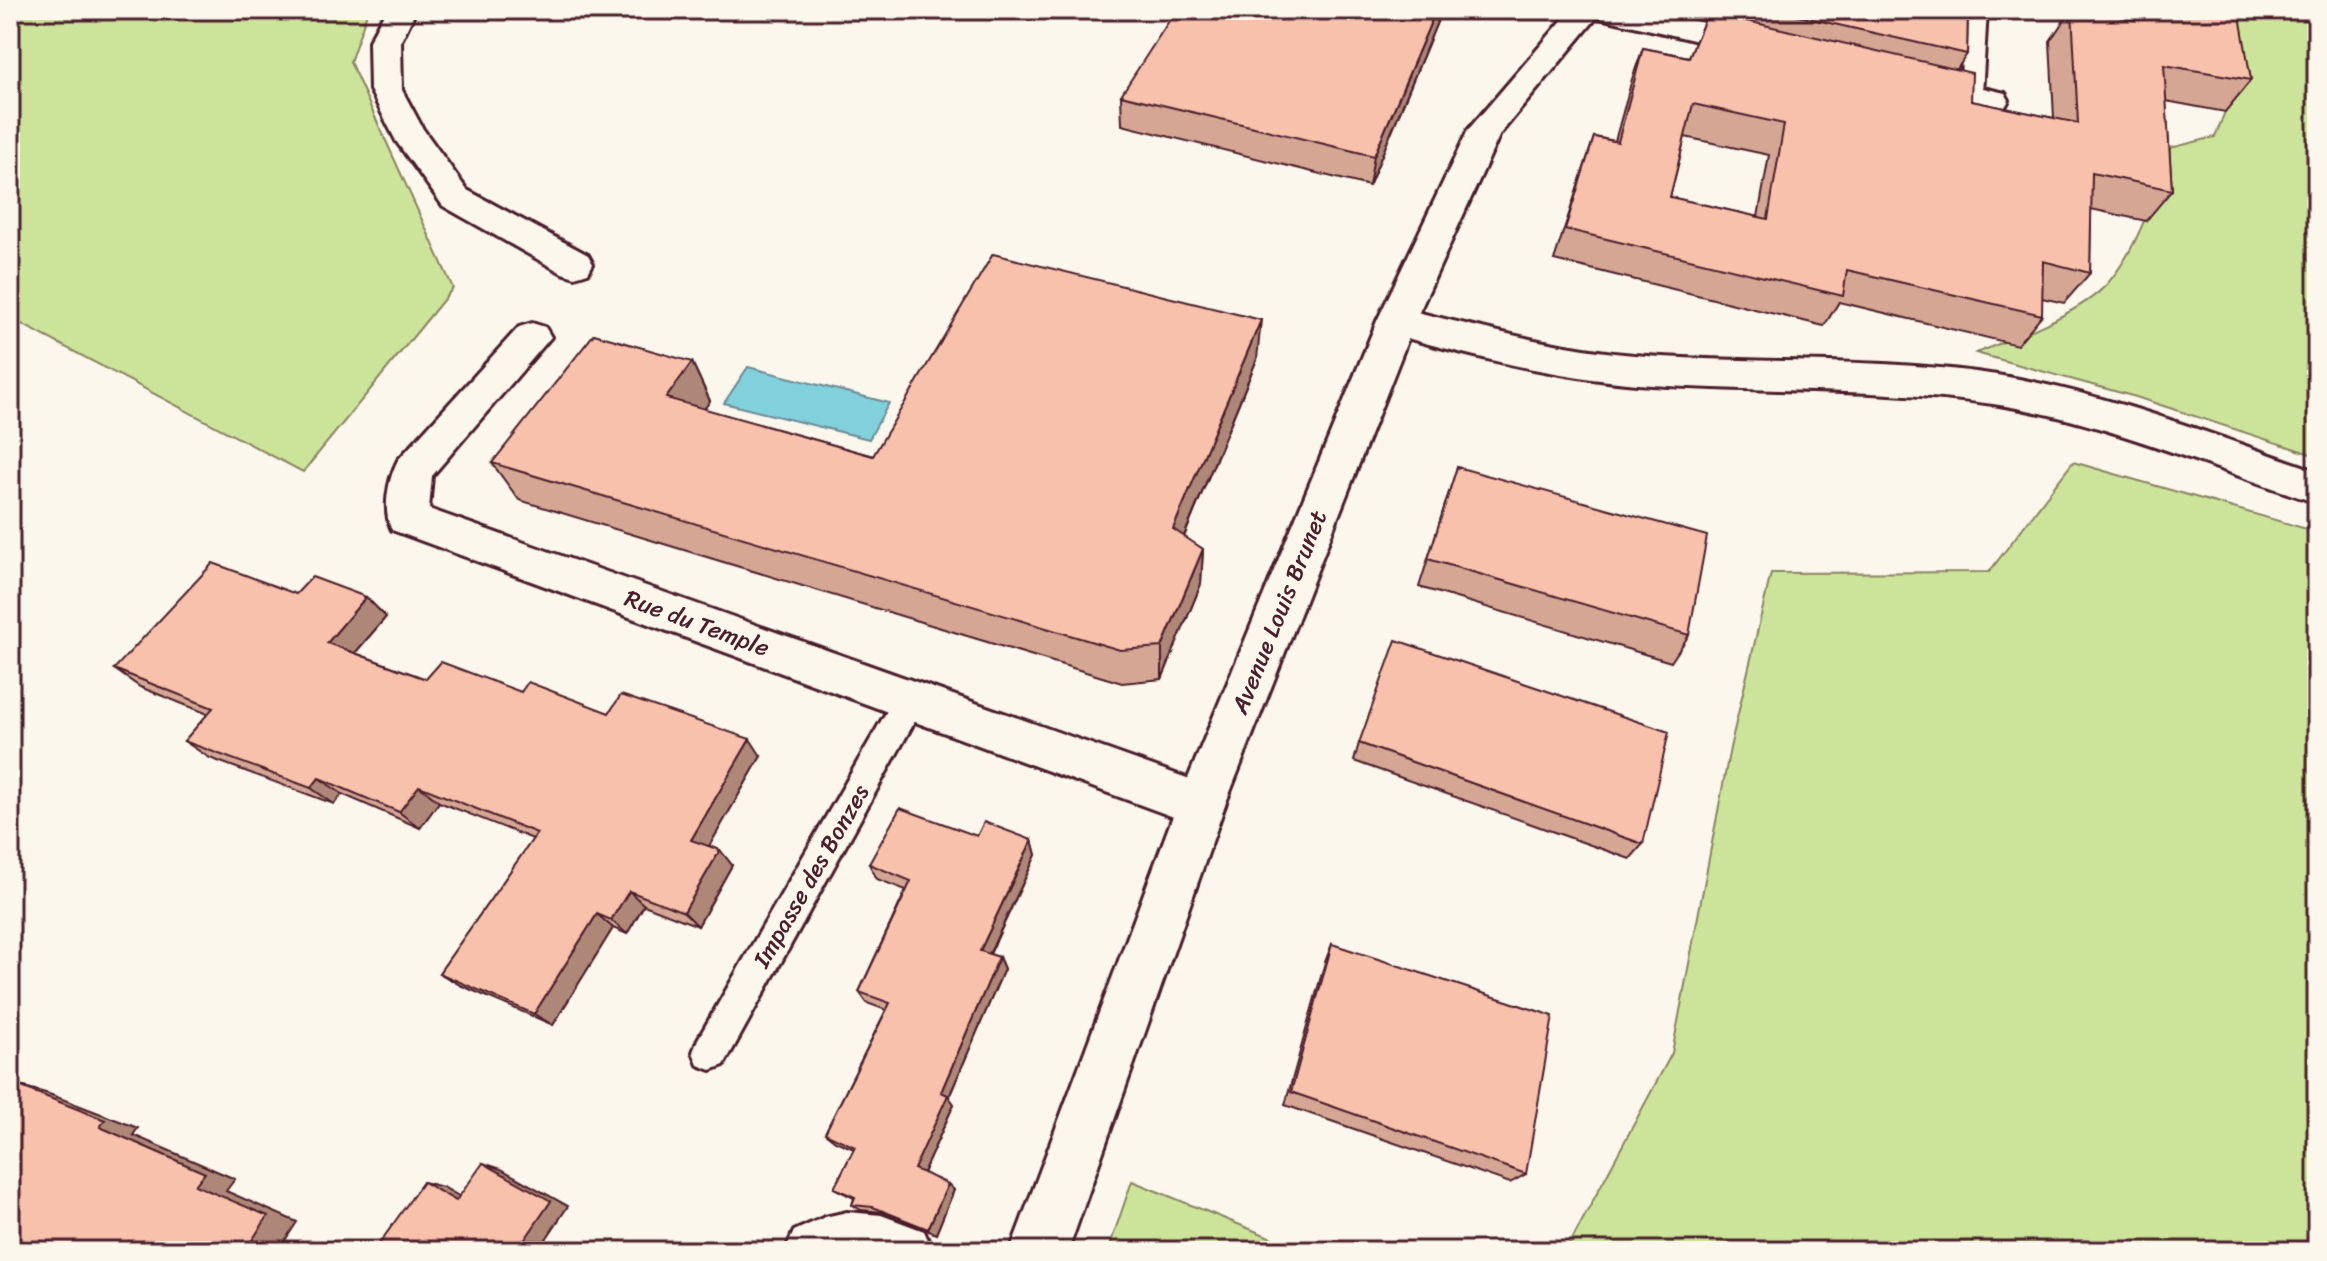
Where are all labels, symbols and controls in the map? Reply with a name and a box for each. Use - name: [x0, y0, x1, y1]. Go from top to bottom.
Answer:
- street label: Avenue Louis Brunet: [1219, 504, 1339, 721]
- street label: Rue du Temple: [619, 577, 775, 669]
- street label: Impasse des Bonzes: [741, 776, 881, 977]

